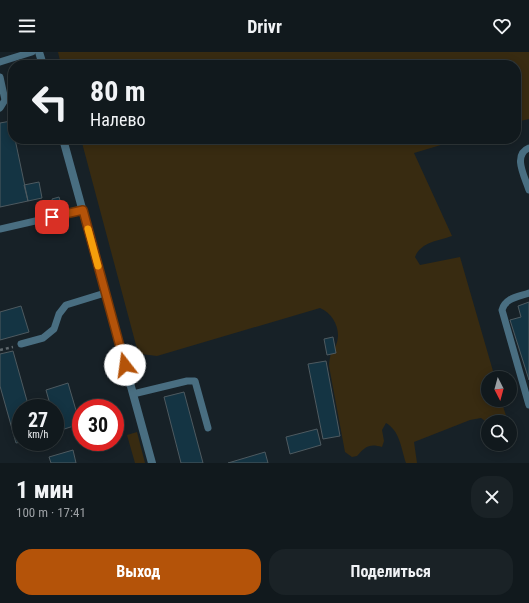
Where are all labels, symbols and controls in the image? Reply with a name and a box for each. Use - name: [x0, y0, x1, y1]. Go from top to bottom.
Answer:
- icon: menu: [16, 15, 38, 37]
- icon: heart: [491, 15, 513, 37]
- text: Drivr: [247, 16, 282, 37]
- text: 80 m: [90, 75, 146, 108]
- icon: left: [24, 76, 76, 128]
- text: Налево: [90, 109, 146, 130]
- pin: [35, 200, 69, 234]
- icon: arrive: [41, 206, 63, 228]
- position arrow: [104, 344, 146, 386]
- north arrow: [481, 371, 517, 407]
- map controls: [481, 371, 517, 451]
- speed limit sign: 30: [72, 399, 124, 451]
- text: 27: [28, 408, 48, 432]
- button: search: [481, 415, 517, 451]
- text: km/h: [28, 429, 48, 440]
- text: 1 мин: [16, 476, 74, 504]
- button: close: [471, 476, 513, 518]
- text: 100 m · 17:41: [16, 505, 86, 520]
- button: Выход: [16, 549, 261, 595]
- button: Поделиться: [269, 549, 513, 595]

